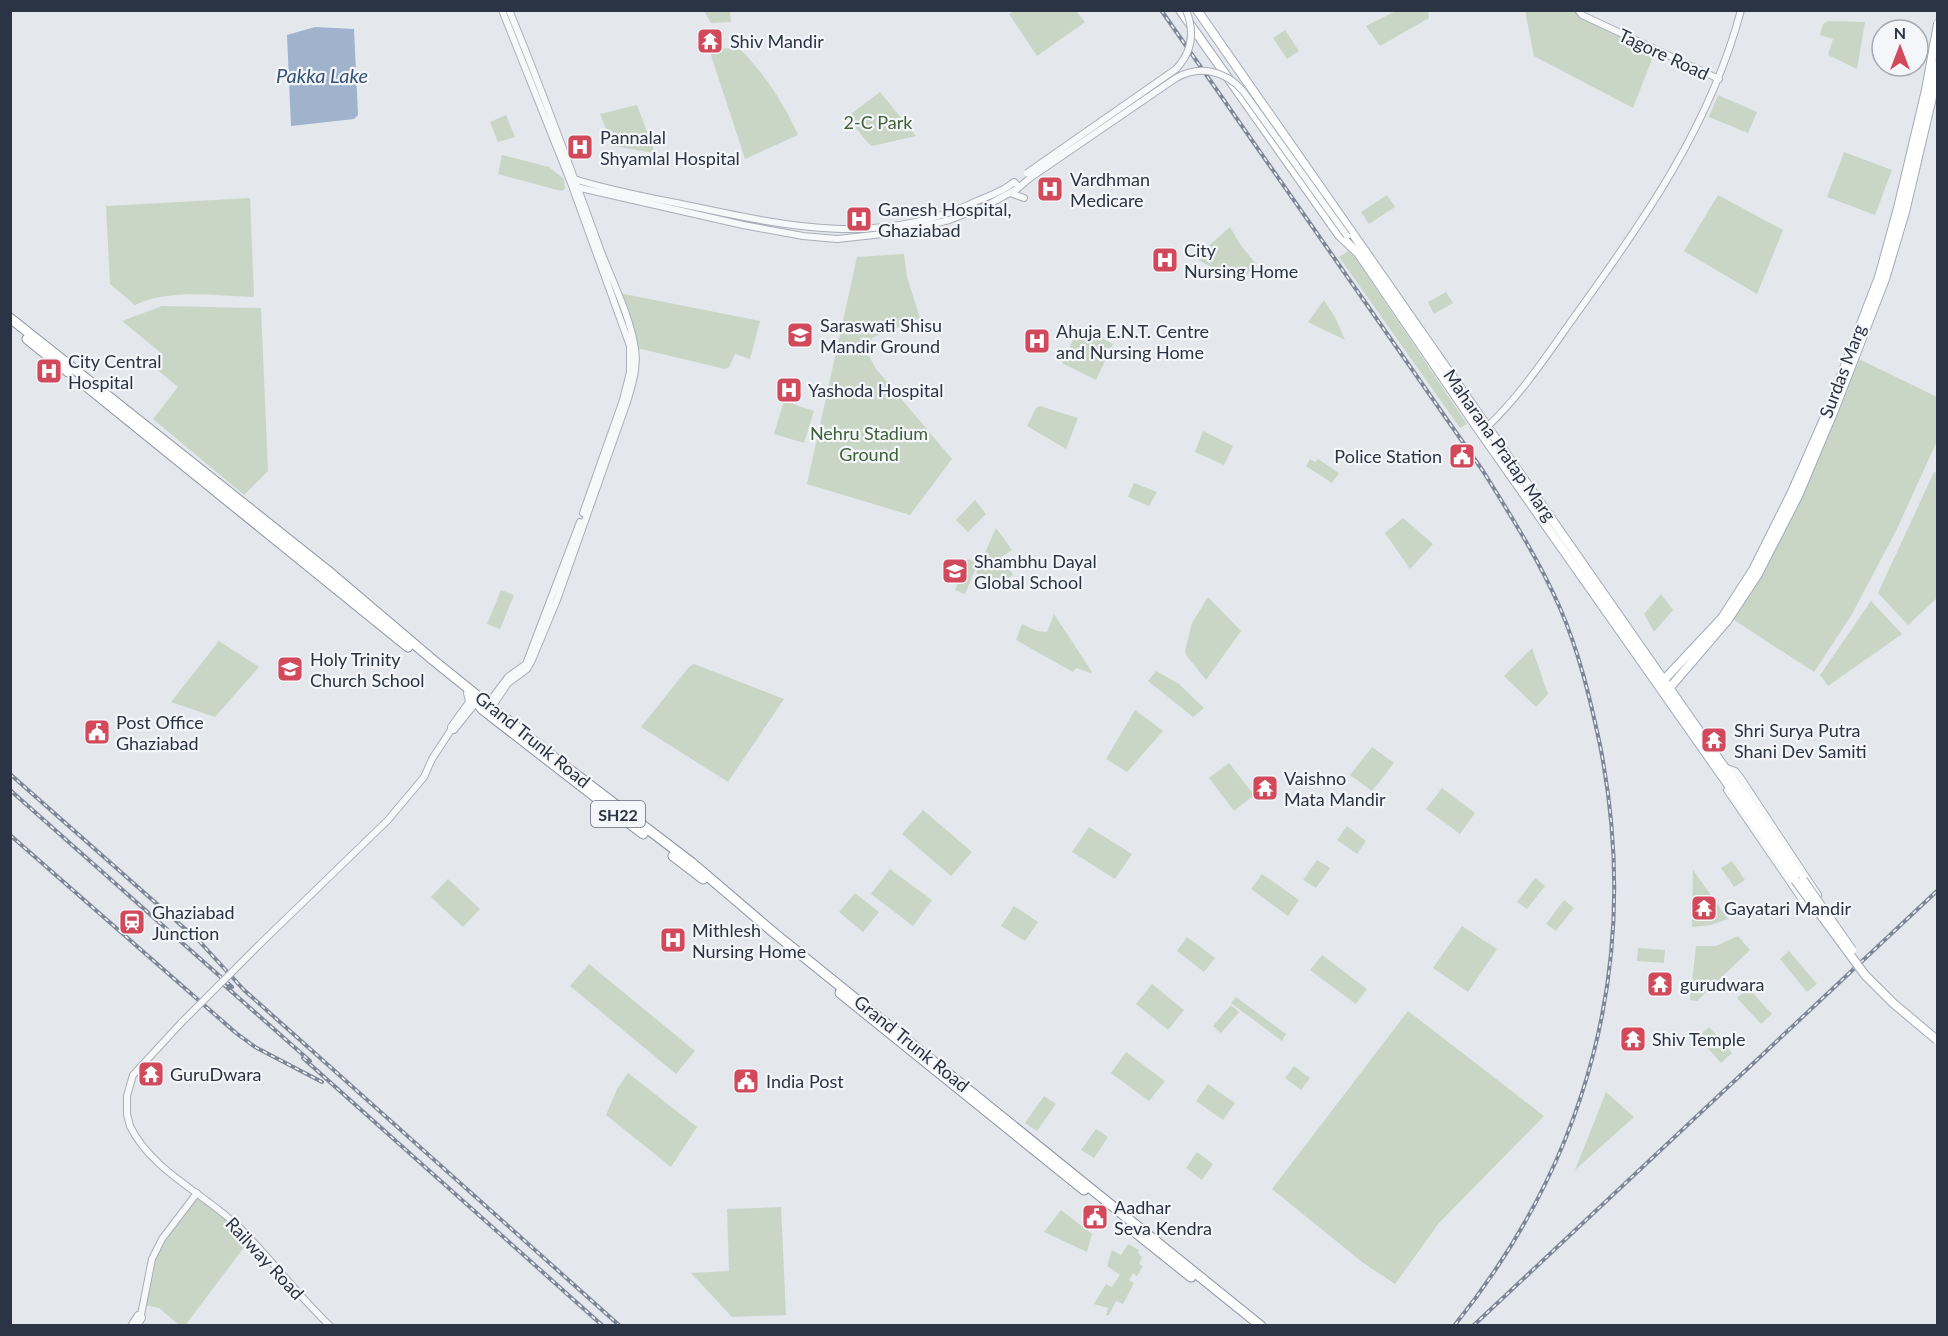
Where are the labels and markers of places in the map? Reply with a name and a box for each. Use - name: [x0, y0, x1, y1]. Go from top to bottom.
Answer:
- temple icon: Shiv Mandir: [695, 26, 725, 56]
- place label: Shiv Mandir: [730, 30, 824, 52]
- place label: Pannalal Shyamlal Hospital: [600, 126, 740, 169]
- hospital icon: Pannalal Shyamlal Hospital: [565, 132, 595, 162]
- place label: Vardhman Medicare: [1070, 168, 1150, 211]
- hospital icon: Vardhman Medicare: [1035, 174, 1065, 204]
- place label: Ganesh Hospital, Ghaziabad: [878, 198, 1012, 241]
- hospital icon: Ganesh Hospital, Ghaziabad: [844, 204, 874, 234]
- place label: City Nursing Home: [1184, 239, 1298, 282]
- hospital icon: City Nursing Home: [1150, 245, 1180, 275]
- place label: Saraswati Shisu Mandir Ground: [820, 314, 942, 357]
- school or university icon: Saraswati Shisu Mandir Ground: [785, 320, 815, 350]
- place label: Ahuja E.N.T. Centre and Nursing Home: [1056, 320, 1209, 363]
- hospital icon: Ahuja E.N.T. Centre and Nursing Home: [1022, 326, 1052, 356]
- place label: City Central Hospital: [68, 350, 162, 393]
- hospital icon: City Central Hospital: [34, 356, 64, 386]
- hospital icon: Yashoda Hospital: [774, 375, 804, 405]
- place label: Yashoda Hospital: [808, 379, 943, 401]
- public building icon: Police Station: [1447, 441, 1477, 471]
- place label: Police Station: [1334, 445, 1442, 467]
- place label: Shambhu Dayal Global School: [974, 550, 1097, 593]
- school or university icon: Shambhu Dayal Global School: [940, 556, 970, 586]
- place label: Holy Trinity Church School: [310, 648, 425, 691]
- school or university icon: Holy Trinity Church School: [275, 654, 305, 684]
- place label: Post Office Ghaziabad: [116, 711, 204, 754]
- public building icon: Post Office Ghaziabad: [82, 717, 112, 747]
- place label: Shri Surya Putra Shani Dev Samiti: [1734, 719, 1867, 762]
- temple icon: Shri Surya Putra Shani Dev Samiti: [1699, 725, 1729, 755]
- place label: Vaishno Mata Mandir: [1284, 767, 1386, 810]
- temple icon: Vaishno Mata Mandir: [1250, 773, 1280, 803]
- temple icon: Gayatari Mandir: [1689, 893, 1719, 923]
- place label: Gayatari Mandir: [1724, 897, 1851, 919]
- place label: Ghaziabad Junction: [152, 901, 235, 944]
- station icon: Ghaziabad Junction: [117, 907, 147, 937]
- place label: Mithlesh Nursing Home: [692, 919, 806, 962]
- hospital icon: Mithlesh Nursing Home: [658, 925, 688, 955]
- temple icon: gurudwara: [1645, 969, 1675, 999]
- place label: gurudwara: [1680, 973, 1764, 995]
- temple icon: Shiv Temple: [1618, 1024, 1648, 1054]
- place label: Shiv Temple: [1652, 1028, 1745, 1050]
- temple icon: GuruDwara: [136, 1059, 166, 1089]
- place label: GuruDwara: [170, 1063, 262, 1085]
- public building icon: India Post: [731, 1066, 761, 1096]
- place label: India Post: [766, 1070, 844, 1092]
- place label: Aadhar Seva Kendra: [1114, 1196, 1212, 1239]
- public building icon: Aadhar Seva Kendra: [1080, 1202, 1110, 1232]

